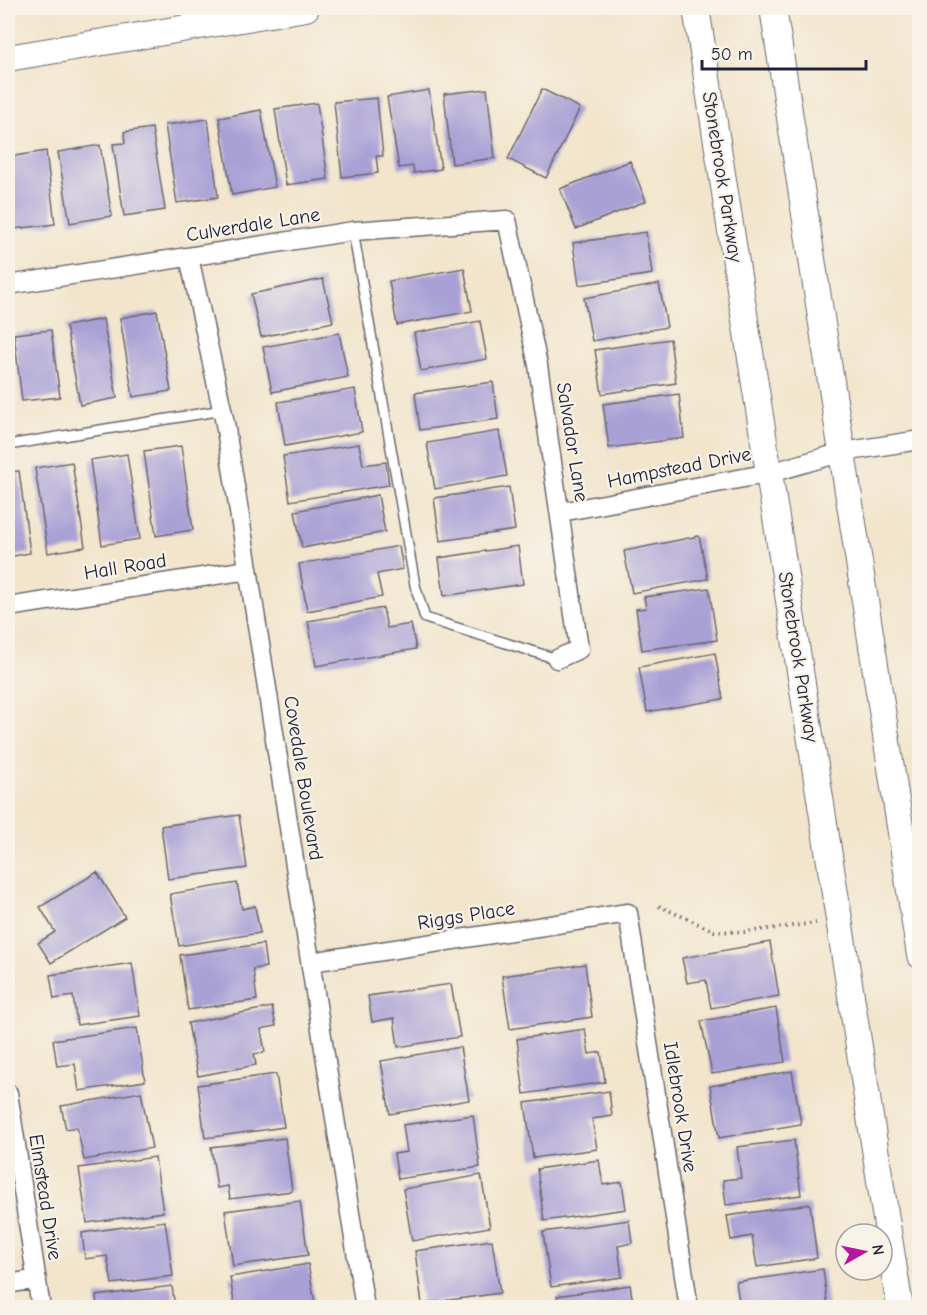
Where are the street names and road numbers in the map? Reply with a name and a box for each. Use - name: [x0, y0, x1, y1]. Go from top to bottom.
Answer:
- street label: Stonebrook Parkway: [698, 90, 747, 264]
- street label: Culverdale Lane: [184, 203, 322, 246]
- street label: Salvador Lane: [552, 381, 593, 504]
- street label: Hampstead Drive: [605, 442, 753, 493]
- street label: Hall Road: [82, 549, 168, 584]
- street label: Stonebrook Parkway: [774, 570, 823, 744]
- street label: Covedale Boulevard: [279, 694, 328, 862]
- street label: Riggs Place: [416, 896, 516, 935]
- street label: Idlebrook Drive: [659, 1040, 702, 1174]
- street label: Elmstead Drive: [24, 1133, 67, 1262]

